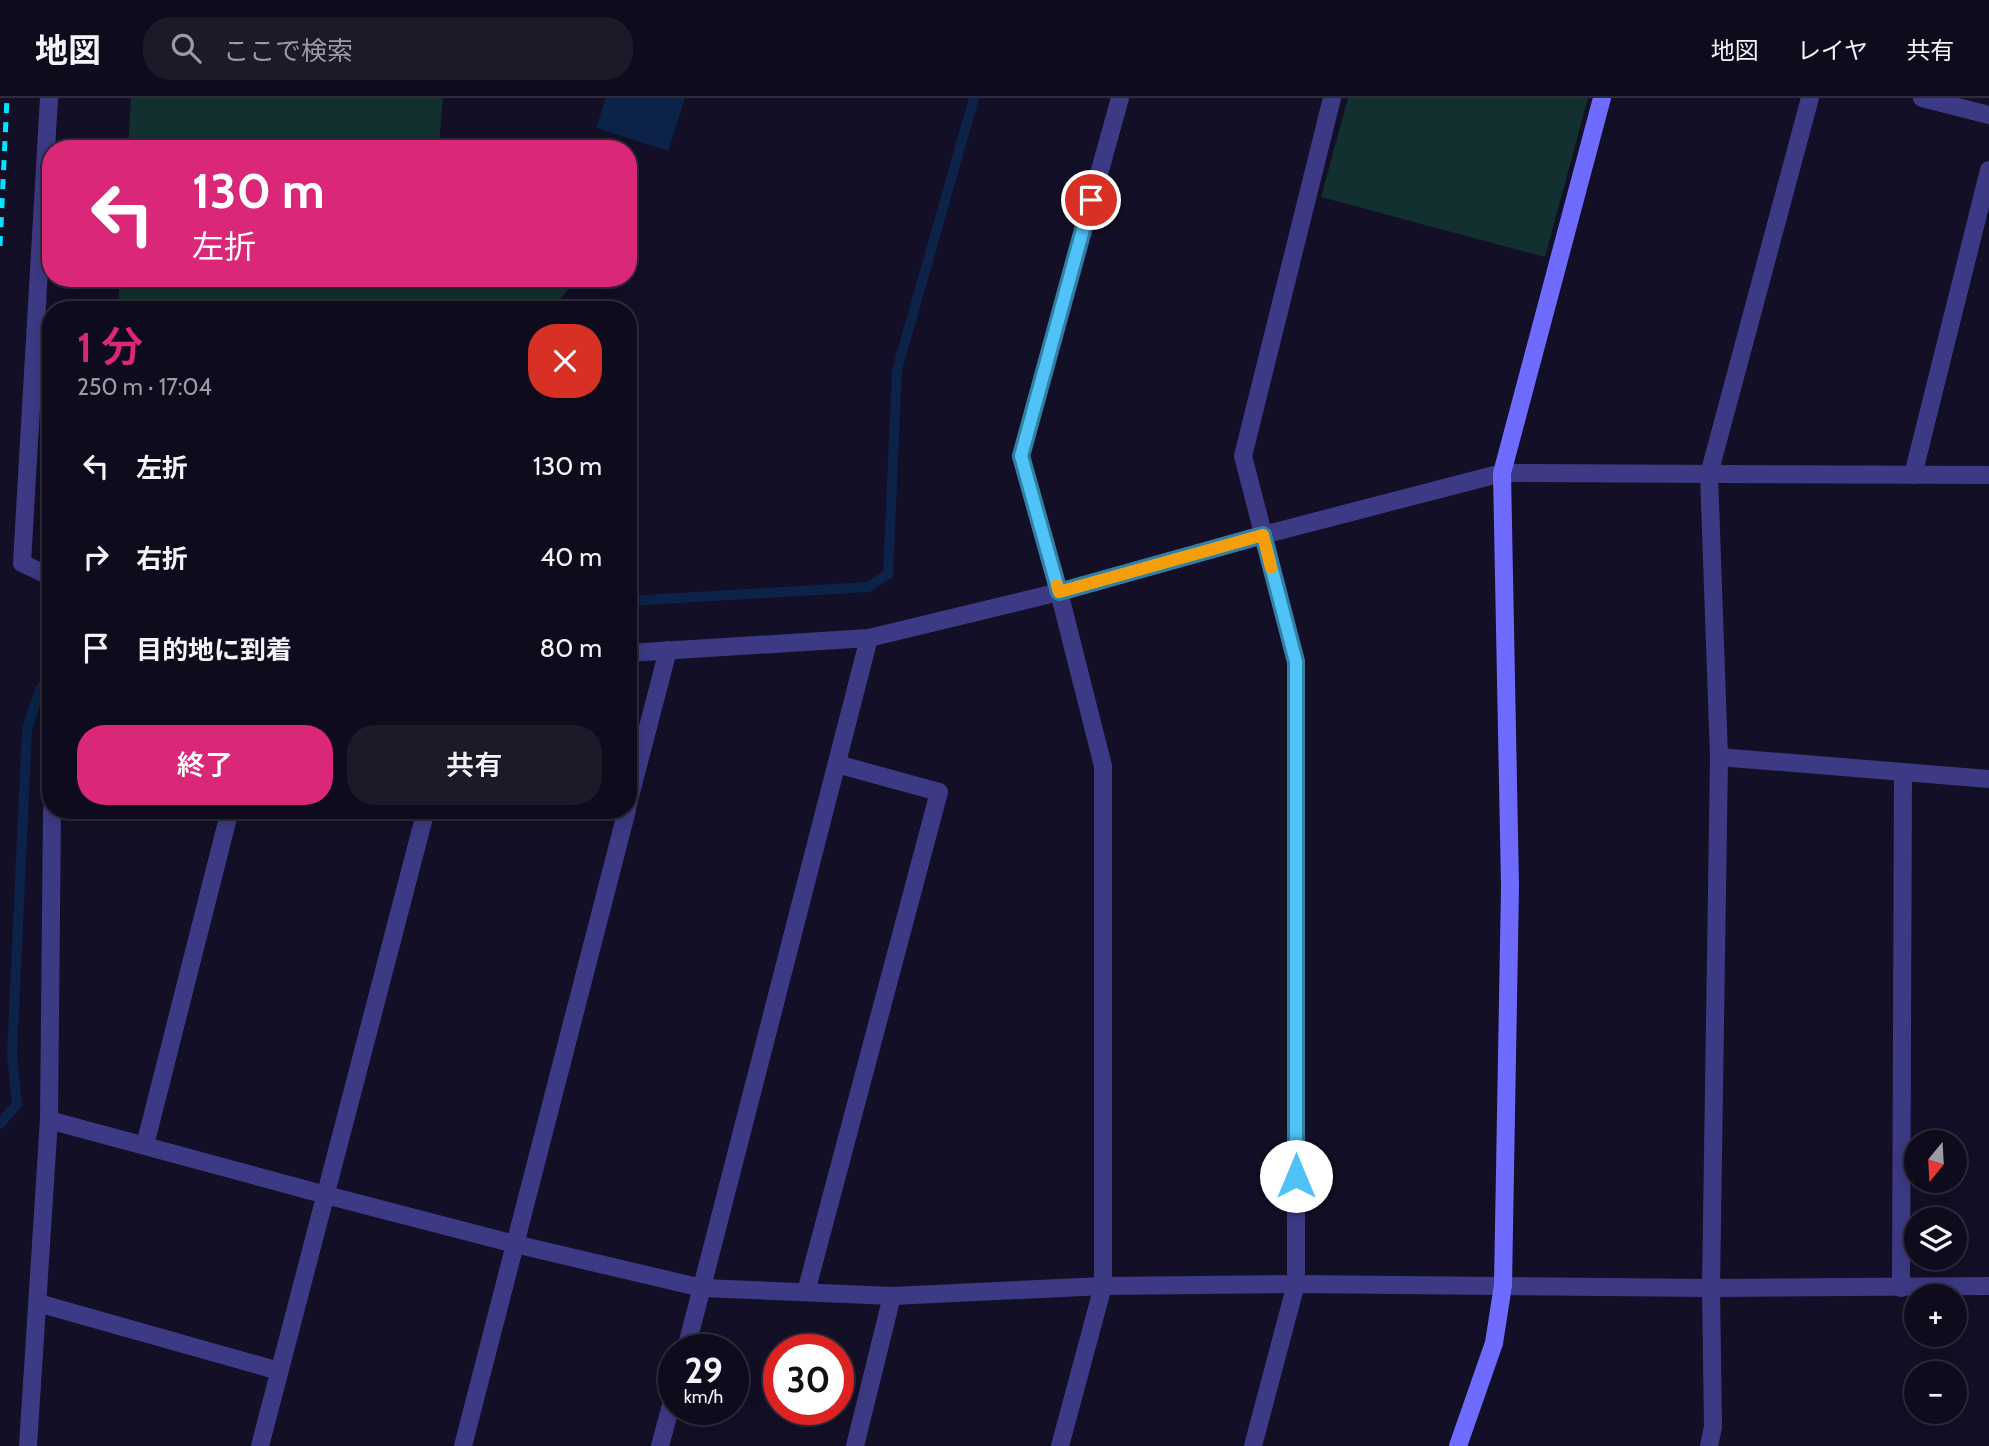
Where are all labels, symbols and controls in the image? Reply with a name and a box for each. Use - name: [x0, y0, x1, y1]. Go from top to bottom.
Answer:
- search box: [143, 17, 633, 80]
- icon: search: [167, 29, 205, 67]
- text: 地図: [35, 30, 101, 70]
- text: ここで検索: [223, 35, 353, 67]
- text: 地図: [1711, 36, 1759, 65]
- text: レイヤ: [1797, 36, 1868, 65]
- text: 共有: [1906, 36, 1954, 65]
- text: 130 m: [192, 161, 325, 220]
- icon: left: [77, 168, 168, 259]
- pin: [1061, 170, 1121, 230]
- icon: arrive: [1072, 181, 1110, 219]
- text: 左折: [192, 227, 256, 266]
- text: 1 分: [77, 321, 143, 373]
- button: close: [528, 324, 602, 398]
- text: 250 m · 17:04: [77, 373, 212, 401]
- icon: left: [77, 447, 115, 485]
- text: 130 m: [533, 450, 602, 482]
- text: 左折: [136, 452, 188, 484]
- icon: right: [77, 538, 115, 576]
- text: 40 m: [540, 541, 602, 573]
- text: 右折: [136, 543, 188, 575]
- icon: arrive: [77, 629, 115, 667]
- text: 80 m: [539, 632, 602, 664]
- text: 目的地に到着: [136, 634, 292, 666]
- button: 終了: [77, 725, 333, 805]
- button: 共有: [347, 725, 602, 805]
- north arrow: [1904, 1130, 1967, 1194]
- map controls: [1904, 1130, 1967, 1424]
- position arrow: [1259, 1139, 1333, 1213]
- button: layers: [1904, 1207, 1967, 1270]
- button: +: [1904, 1284, 1967, 1347]
- speed limit sign: 30: [763, 1334, 854, 1425]
- text: 29: [684, 1349, 723, 1392]
- button: −: [1904, 1361, 1967, 1424]
- text: km/h: [684, 1386, 723, 1408]

